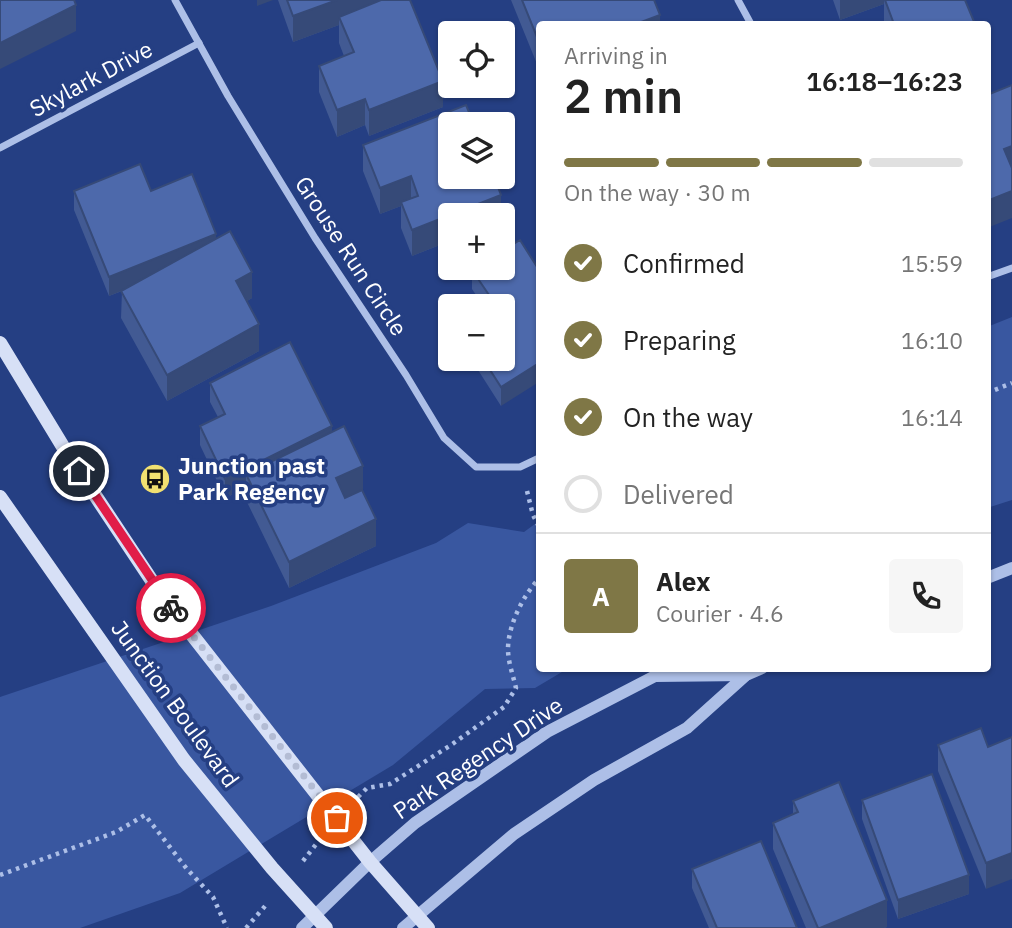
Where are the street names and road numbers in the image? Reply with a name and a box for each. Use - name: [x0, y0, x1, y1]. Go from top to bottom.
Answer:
- street label: Skylark Drive: [24, 33, 157, 123]
- street label: Grouse Run Circle: [289, 170, 415, 341]
- street label: Junction Boulevard: [105, 614, 247, 793]
- street label: Park Regency Drive: [387, 689, 568, 825]

